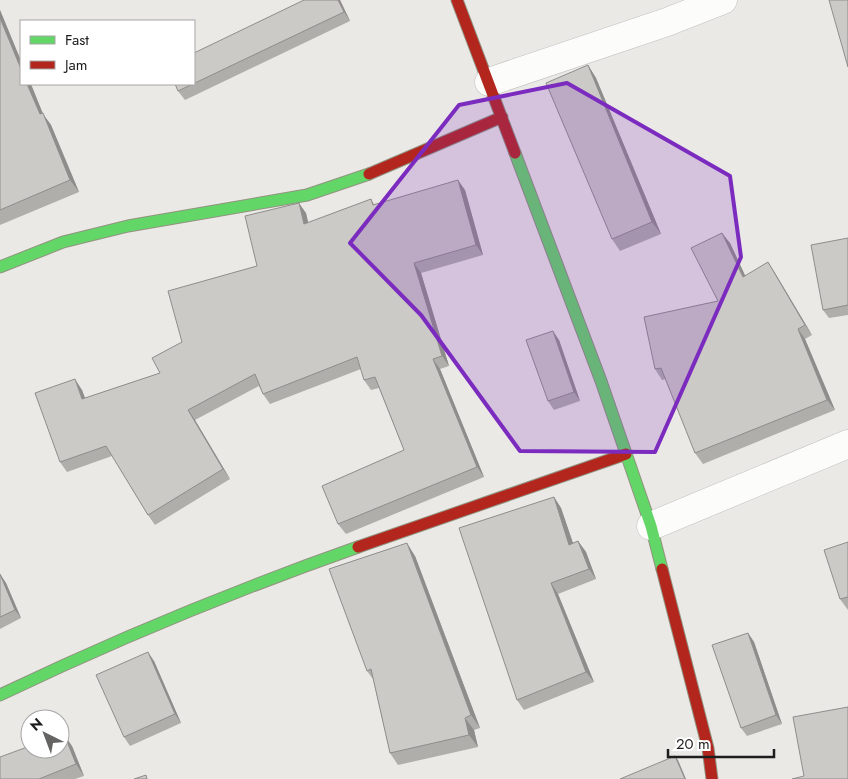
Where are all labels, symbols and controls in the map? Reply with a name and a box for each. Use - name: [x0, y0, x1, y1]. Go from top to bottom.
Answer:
- legend: [20, 20, 195, 85]
- text: Fast: [65, 29, 89, 51]
- text: Jam: [63, 54, 88, 76]
- north arrow: [20, 709, 70, 759]
- text: N: [25, 713, 47, 735]
- scale bar: [668, 726, 774, 758]
- text: 20 m: [676, 733, 710, 755]

